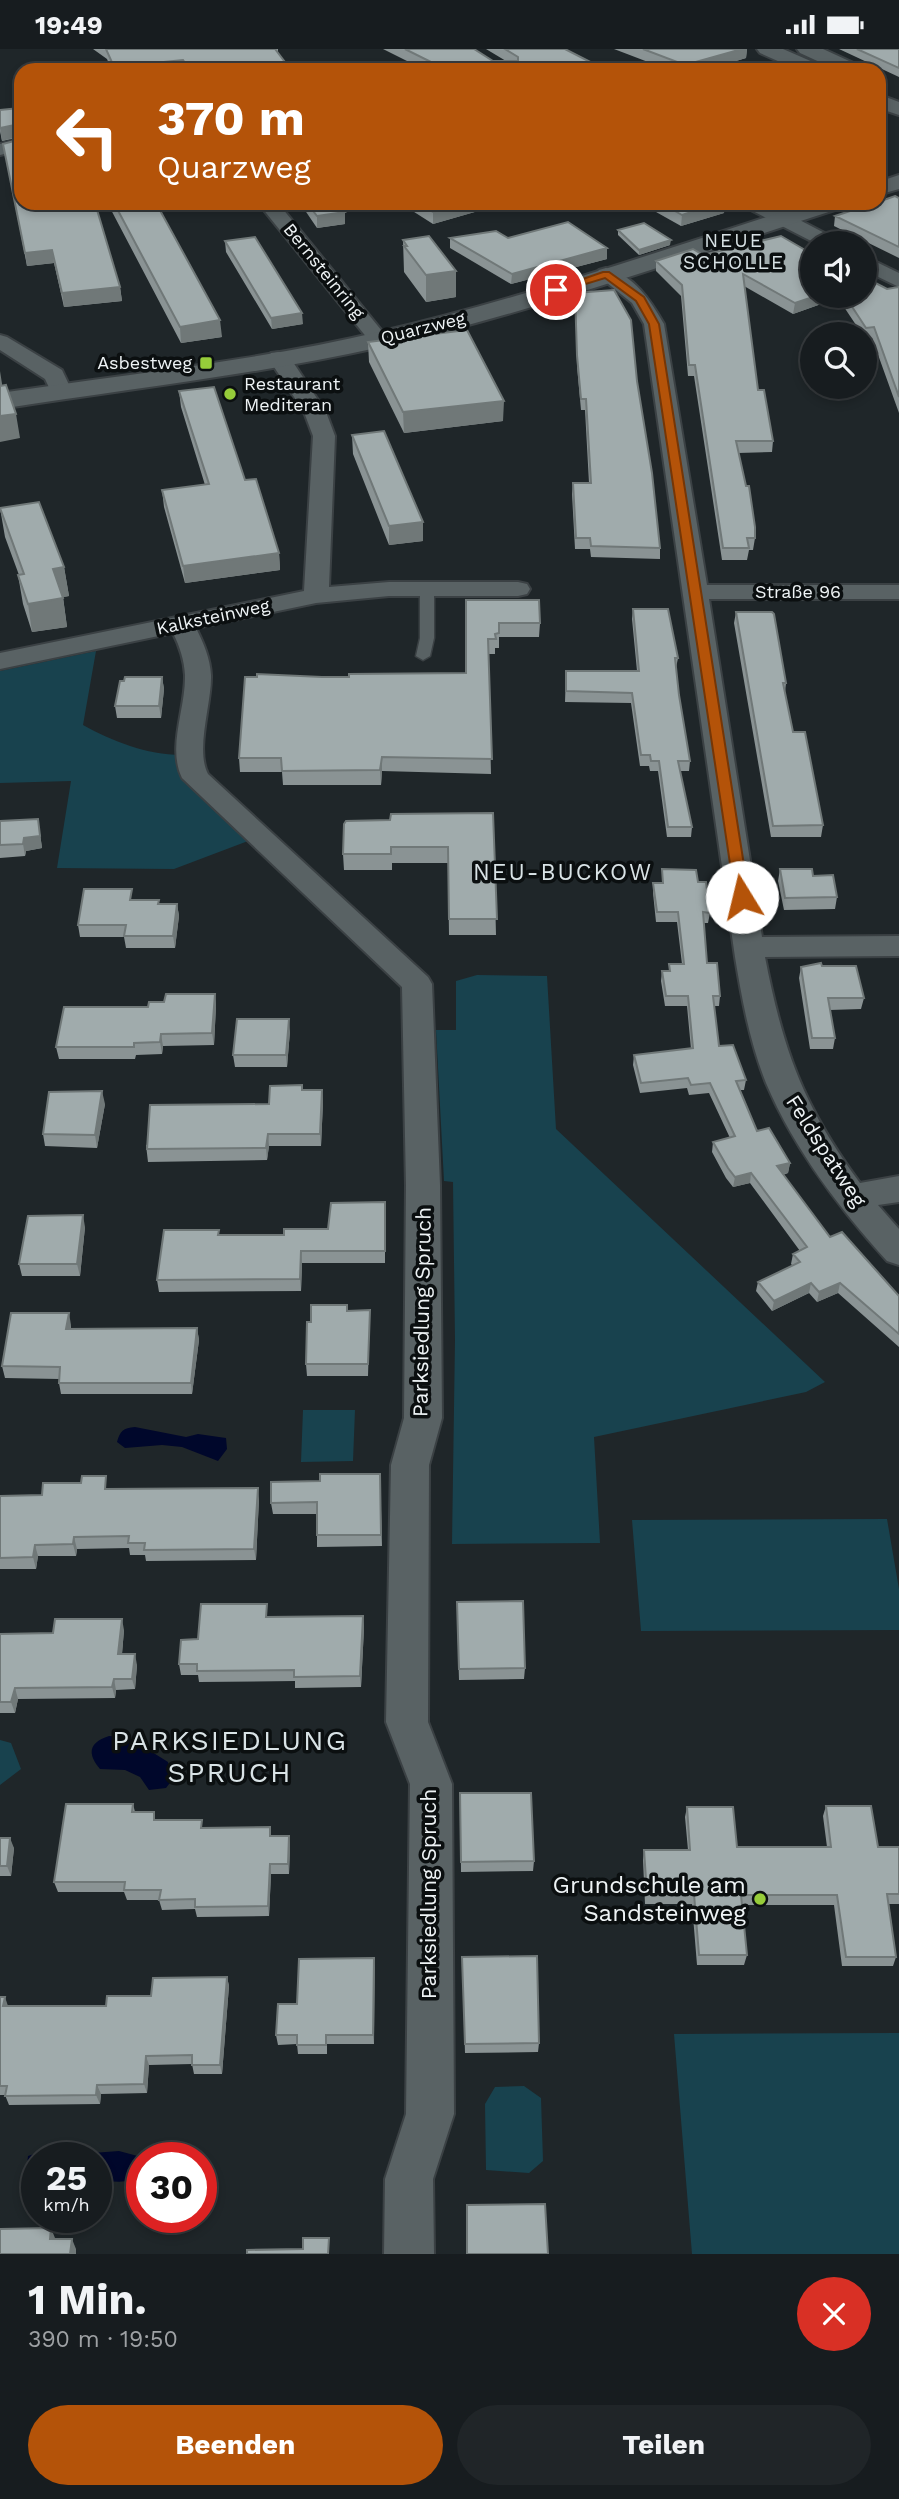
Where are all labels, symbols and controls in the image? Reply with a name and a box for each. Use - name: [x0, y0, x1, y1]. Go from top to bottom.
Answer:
- text: 19:49: [35, 10, 103, 40]
- text: 370 m: [157, 89, 305, 147]
- icon: left: [42, 91, 133, 182]
- text: Quarzweg: [157, 148, 311, 186]
- street label: Bernsteinring: [279, 219, 370, 323]
- district label: NEUE SCHOLLE: [683, 229, 785, 274]
- map controls: [800, 231, 877, 399]
- button: sound: [800, 231, 877, 308]
- pin: [526, 260, 586, 320]
- icon: arrive: [537, 271, 575, 309]
- street label: Quarzweg: [378, 307, 468, 348]
- button: search: [800, 322, 877, 399]
- place label: Asbestweg: [97, 352, 192, 373]
- marker: Asbestweg: [198, 355, 214, 371]
- place label: Restaurant Mediteran: [244, 373, 341, 415]
- marker: Restaurant Mediteran: [222, 386, 238, 402]
- street label: Straße 96: [755, 581, 841, 602]
- street label: Kalksteinweg: [154, 594, 272, 639]
- district label: NEU-BUCKOW: [473, 859, 653, 886]
- position arrow: [705, 860, 779, 934]
- street label: Feldspatweg: [781, 1090, 872, 1212]
- street label: Parksiedlung Spruch: [407, 1207, 436, 1417]
- district label: PARKSIEDLUNG SPRUCH: [112, 1724, 348, 1789]
- street label: Parksiedlung Spruch: [416, 1789, 441, 1999]
- place label: Grundschule am Sandsteinweg: [553, 1871, 746, 1927]
- marker: Grundschule am Sandsteinweg: [752, 1891, 768, 1907]
- speed limit sign: 30: [126, 2142, 217, 2233]
- text: 25: [46, 2157, 87, 2199]
- text: km/h: [43, 2194, 90, 2215]
- text: 1 Min.: [28, 2275, 147, 2324]
- button: close: [797, 2277, 871, 2351]
- text: 390 m · 19:50: [28, 2326, 178, 2353]
- button: Beenden: [28, 2405, 443, 2485]
- button: Teilen: [457, 2405, 871, 2485]

